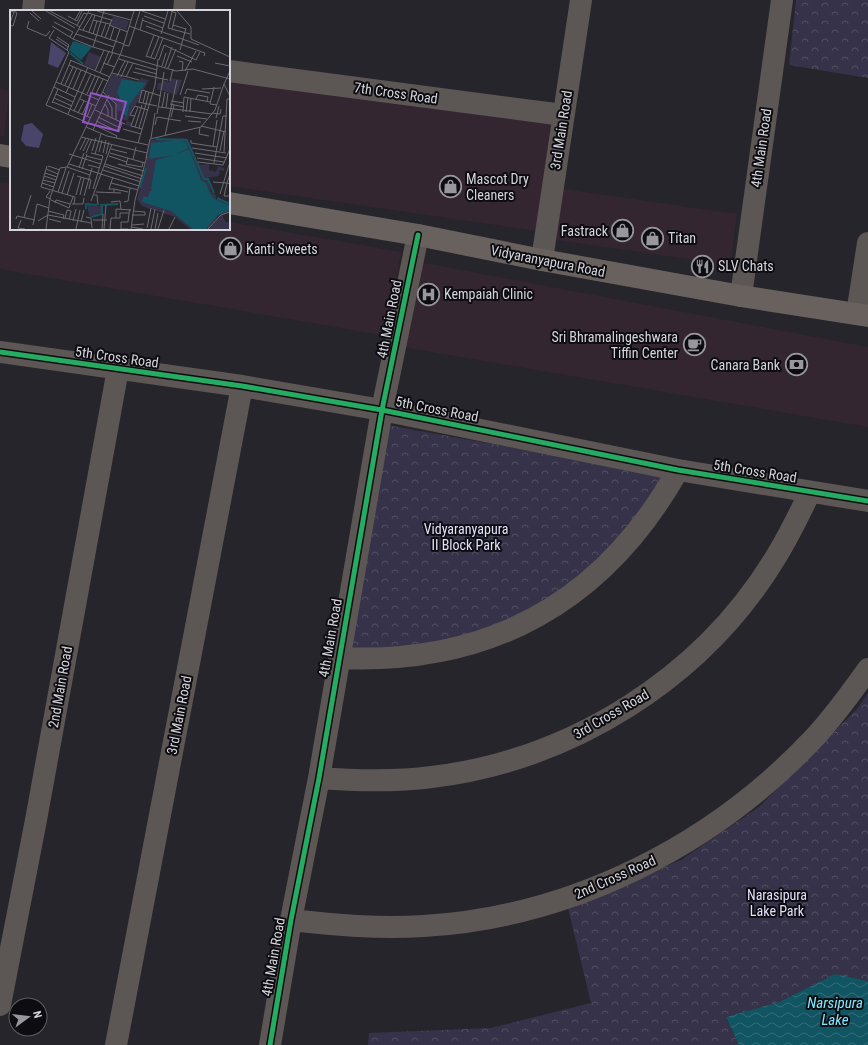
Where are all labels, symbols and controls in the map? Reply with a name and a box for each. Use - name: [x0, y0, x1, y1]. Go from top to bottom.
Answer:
- inset map: [10, 10, 230, 230]
- street label: 7th Cross Road: [353, 79, 439, 107]
- street label: 3rd Main Road: [547, 89, 575, 171]
- street label: 4th Main Road: [748, 107, 774, 189]
- place label: Mascot Dry Cleaners: [466, 171, 529, 203]
- shop icon: Mascot Dry Cleaners: [437, 174, 463, 200]
- shop icon: Fastrack: [610, 218, 636, 244]
- place label: Fastrack: [561, 223, 609, 239]
- shop icon: Titan: [639, 225, 665, 251]
- place label: Titan: [668, 230, 696, 246]
- shop icon: Kanti Sweets: [218, 236, 244, 262]
- place label: Kanti Sweets: [246, 241, 318, 257]
- street label: Vidyaranyapura Road: [490, 242, 606, 280]
- restaurant icon: SLV Chats: [689, 253, 715, 279]
- place label: SLV Chats: [718, 258, 774, 274]
- street label: 4th Main Road: [374, 278, 404, 360]
- hospital icon: Kempaiah Clinic: [416, 281, 442, 307]
- place label: Kempaiah Clinic: [444, 286, 533, 302]
- place label: Sri Bhramalingeshwara Tiffin Center: [551, 329, 678, 361]
- cafe icon: Sri Bhramalingeshwara Tiffin Center: [681, 332, 707, 358]
- street label: 5th Cross Road: [74, 343, 160, 371]
- bank icon: Canara Bank: [783, 352, 809, 378]
- place label: Canara Bank: [711, 357, 781, 373]
- street label: 5th Cross Road: [394, 393, 480, 425]
- street label: 5th Cross Road: [712, 457, 798, 485]
- park label: Vidyaranyapura II Block Park: [424, 521, 508, 553]
- street label: 4th Main Road: [315, 597, 345, 679]
- street label: 2nd Main Road: [45, 645, 75, 729]
- street label: 3rd Main Road: [164, 674, 194, 756]
- street label: 3rd Cross Road: [570, 686, 652, 742]
- street label: 2nd Cross Road: [572, 852, 658, 902]
- park label: Narasipura Lake Park: [747, 887, 807, 919]
- street label: 4th Main Road: [258, 916, 288, 998]
- water label: Narsipura Lake: [807, 994, 863, 1029]
- north arrow: [8, 997, 48, 1037]
- text: N: [30, 1010, 44, 1020]

